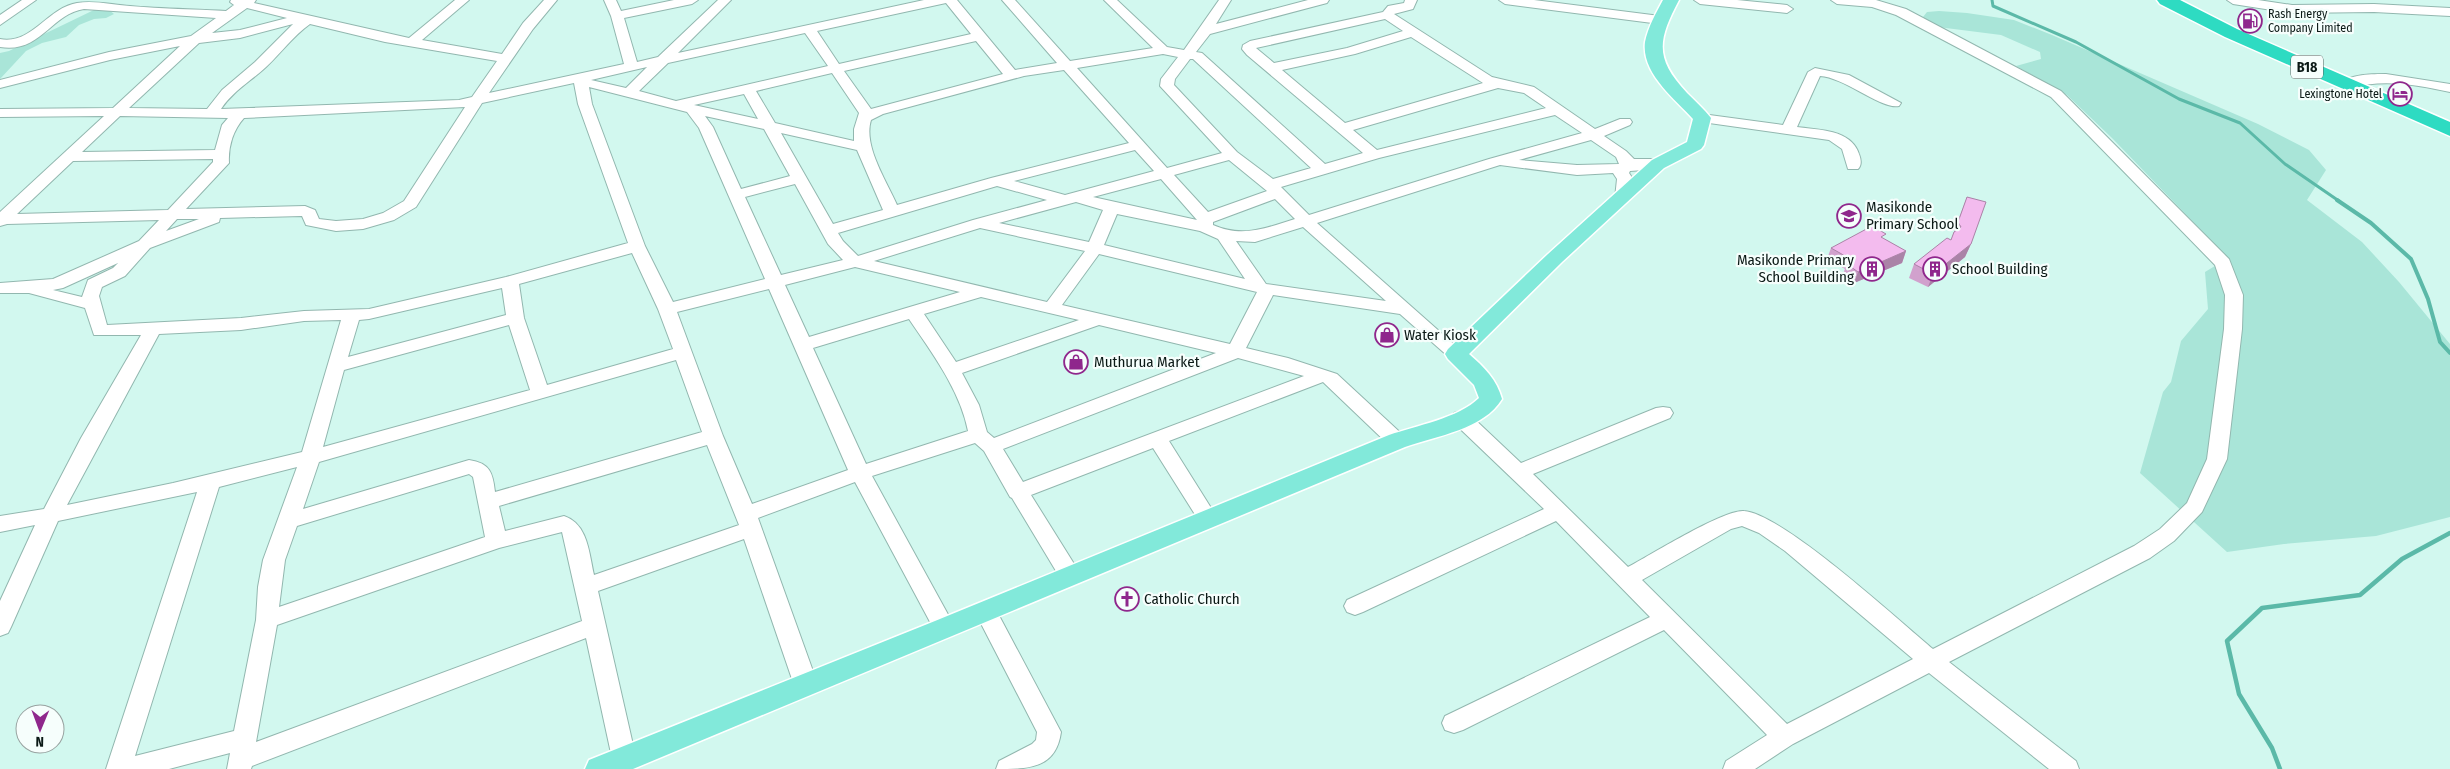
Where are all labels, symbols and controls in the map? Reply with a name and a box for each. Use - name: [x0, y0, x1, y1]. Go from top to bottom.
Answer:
- place label: Rash Energy Company Limited: [2268, 7, 2353, 35]
- fuel station icon: Rash Energy Company Limited: [2237, 8, 2263, 34]
- road number: B18: [2291, 56, 2323, 78]
- hotel icon: Lexingtone Hotel: [2387, 81, 2413, 107]
- place label: Lexingtone Hotel: [2299, 87, 2382, 101]
- place label: Masikonde Primary School: [1866, 198, 1958, 233]
- school or university icon: Masikonde Primary School: [1836, 203, 1862, 229]
- place label: Masikonde Primary School Building: [1737, 251, 1854, 286]
- building icon: Masikonde Primary School Building: [1859, 256, 1885, 282]
- building icon: School Building: [1922, 256, 1948, 282]
- place label: School Building: [1952, 260, 2048, 278]
- shop icon: Water Kiosk: [1374, 322, 1400, 348]
- place label: Water Kiosk: [1404, 326, 1476, 344]
- shop icon: Muthurua Market: [1063, 349, 1089, 375]
- place label: Muthurua Market: [1094, 353, 1200, 371]
- church icon: Catholic Church: [1114, 586, 1140, 612]
- place label: Catholic Church: [1144, 590, 1240, 608]
- north arrow: [15, 704, 65, 754]
- text: N: [35, 733, 44, 750]

